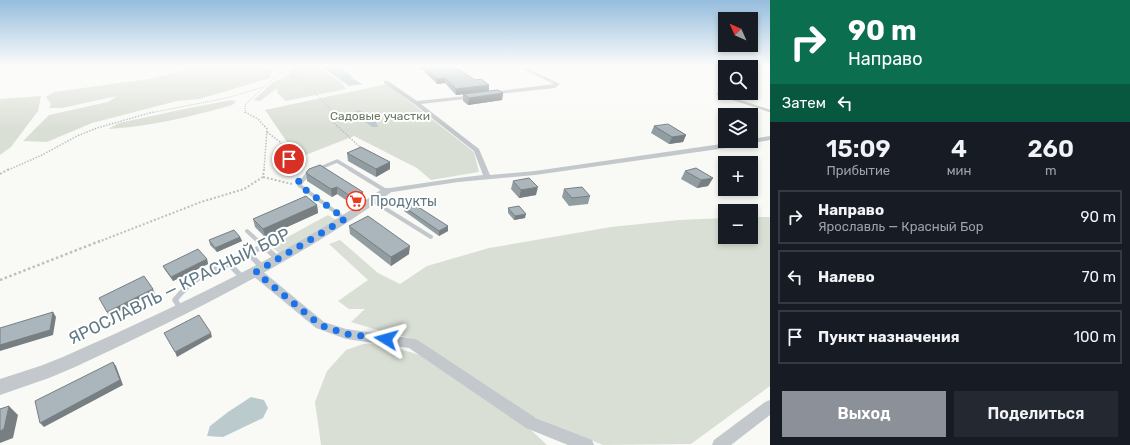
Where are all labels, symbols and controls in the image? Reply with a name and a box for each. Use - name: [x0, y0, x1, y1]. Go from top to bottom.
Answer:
- north arrow: [718, 12, 758, 52]
- map controls: [718, 12, 758, 244]
- text: 90 m: [848, 14, 917, 47]
- icon: right: [782, 16, 834, 68]
- text: Направо: [848, 48, 923, 70]
- button: search: [718, 60, 758, 100]
- icon: left: [834, 92, 856, 114]
- text: Затем: [782, 94, 826, 112]
- button: layers: [718, 108, 758, 148]
- park label: Садовые участки: [330, 109, 430, 123]
- text: 15:09: [826, 135, 891, 163]
- text: 4: [951, 135, 967, 163]
- text: 260: [1027, 135, 1074, 163]
- pin: [272, 142, 306, 176]
- icon: arrive: [278, 148, 300, 170]
- button: +: [718, 156, 758, 196]
- text: Прибытие: [827, 163, 890, 178]
- text: мин: [947, 163, 971, 178]
- text: m: [1045, 163, 1056, 178]
- supermarket icon: Продукты: [345, 190, 367, 212]
- place label: Продукты: [370, 193, 437, 210]
- text: Направо: [818, 201, 884, 219]
- button: −: [718, 204, 758, 244]
- icon: right: [784, 206, 806, 228]
- text: 90 m: [1081, 208, 1116, 226]
- text: Ярославль — Красный Бор: [818, 219, 984, 234]
- street label: ЯРОСЛАВЛЬ — КРАСНЫЙ БОР: [65, 224, 293, 348]
- icon: left: [784, 266, 806, 288]
- text: Налево: [818, 268, 875, 286]
- text: 70 m: [1082, 268, 1116, 286]
- position arrow: [365, 318, 407, 360]
- icon: arrive: [784, 326, 806, 348]
- text: Пункт назначения: [818, 328, 960, 346]
- text: 100 m: [1074, 328, 1116, 346]
- button: Выход: [782, 391, 946, 437]
- button: Поделиться: [954, 391, 1118, 437]

